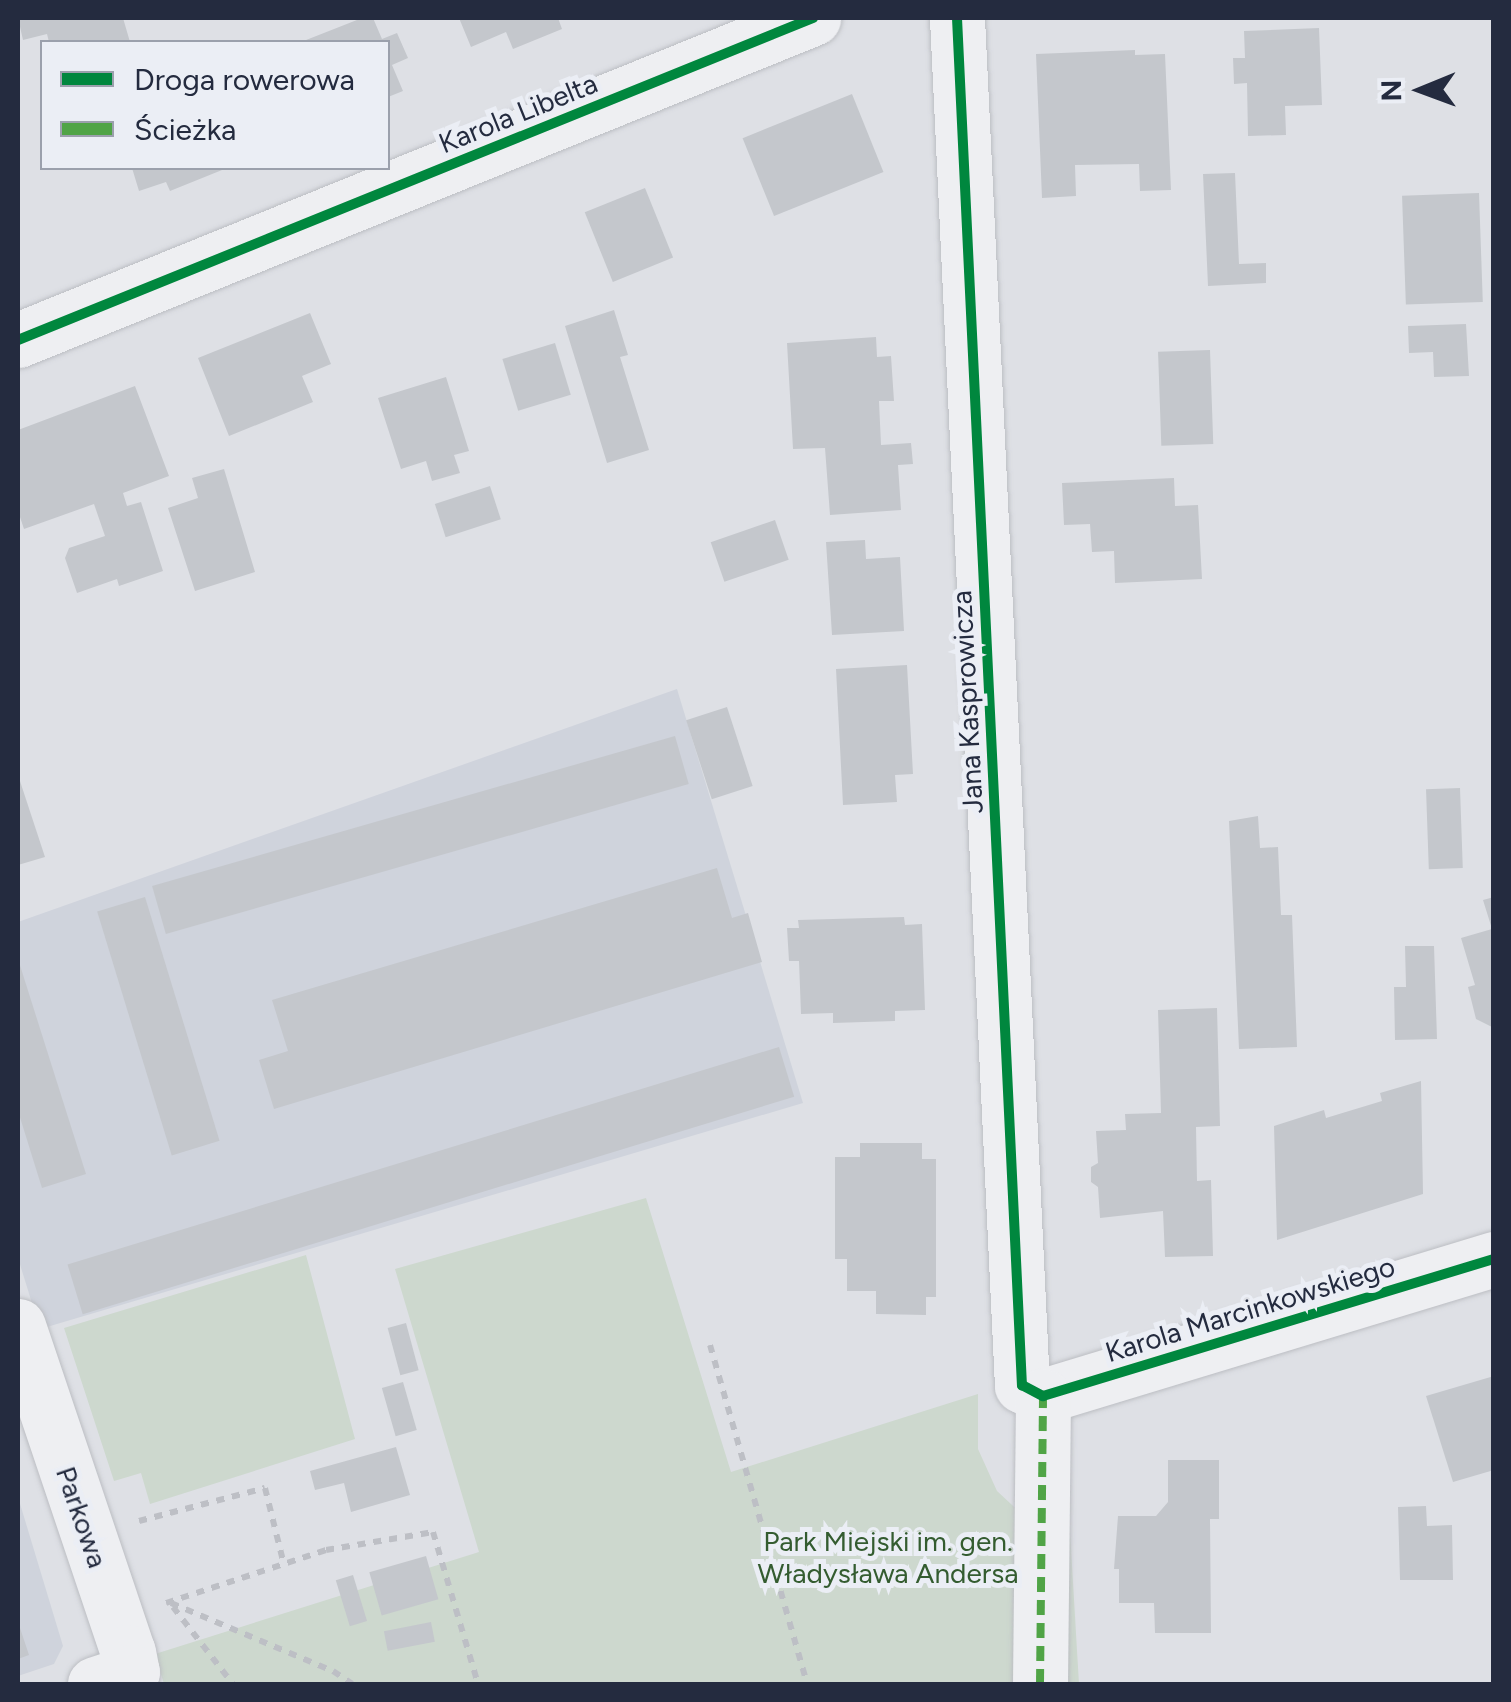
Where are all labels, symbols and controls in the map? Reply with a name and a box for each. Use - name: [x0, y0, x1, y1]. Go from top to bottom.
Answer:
- legend: [40, 40, 390, 170]
- north arrow: [1371, 40, 1471, 140]
- text: Droga rowerowa: [134, 61, 355, 98]
- street label: Karola Libelta: [434, 66, 602, 160]
- text: N: [1374, 79, 1408, 102]
- text: Ścieżka: [134, 111, 236, 148]
- street label: Jana Kasprowicza: [944, 590, 990, 814]
- street label: Karola Marcinkowskiego: [1101, 1249, 1399, 1369]
- street label: Parkowa: [49, 1462, 115, 1572]
- park label: Park Miejski im. gen. Władysława Andersa: [757, 1524, 1019, 1590]

